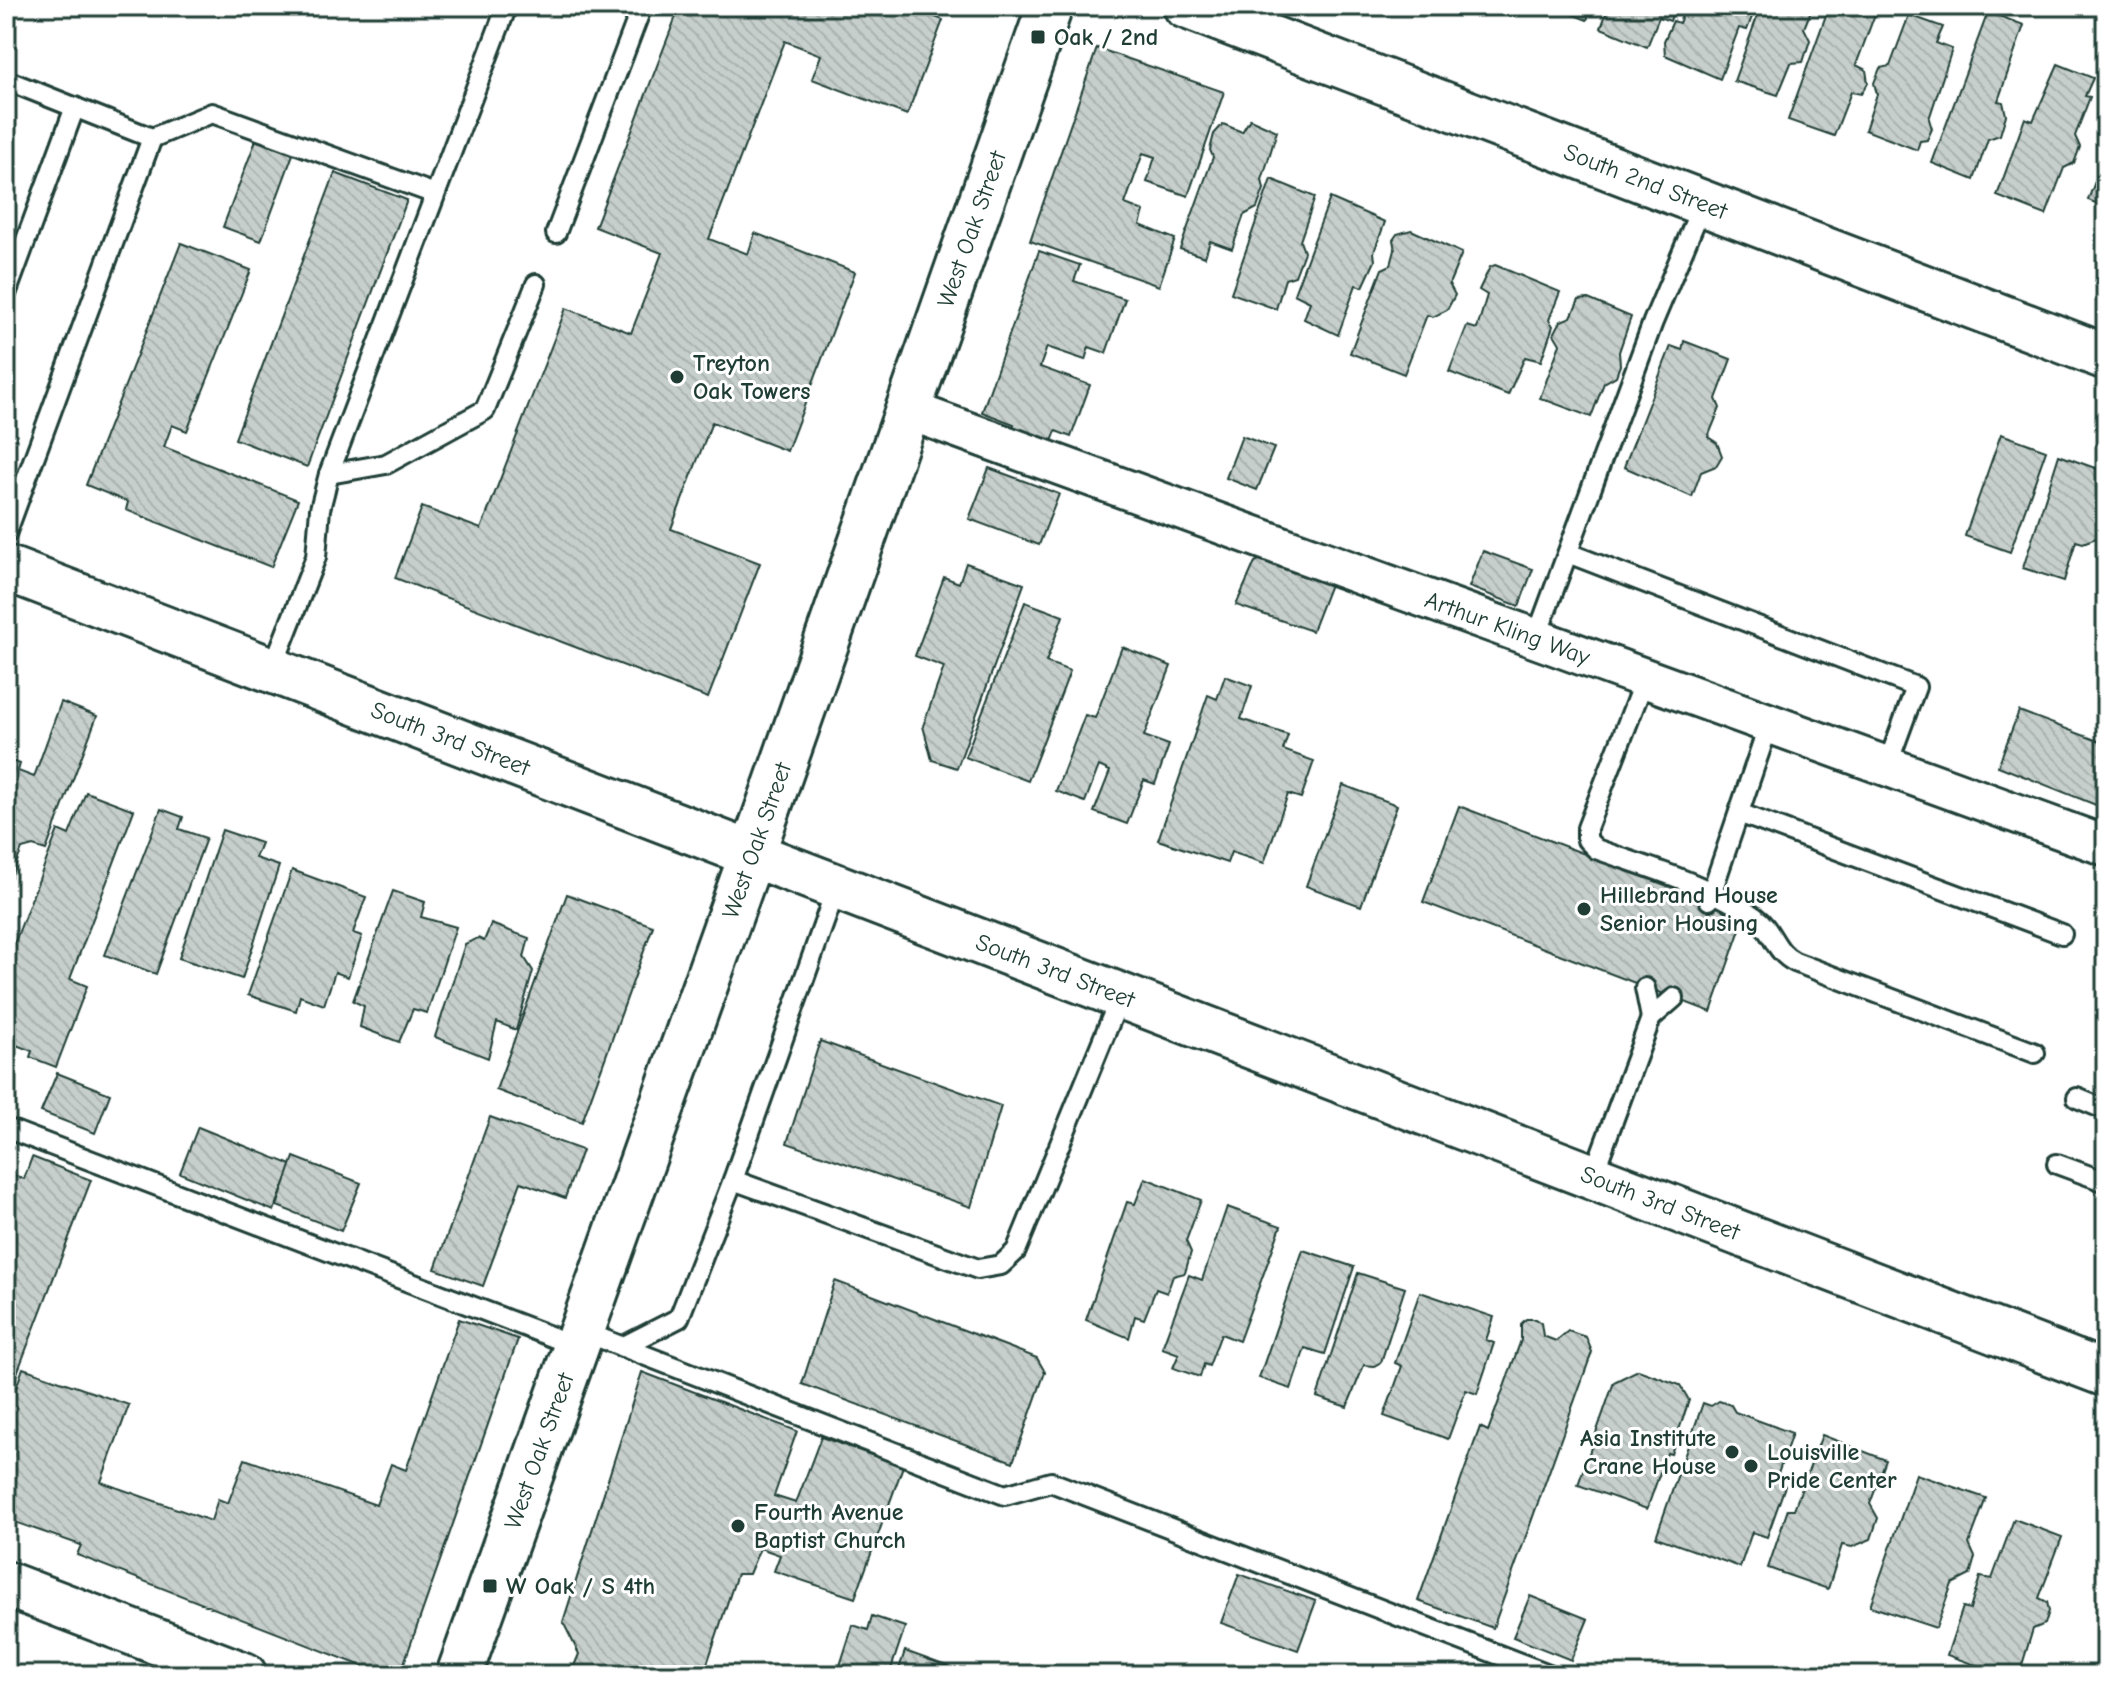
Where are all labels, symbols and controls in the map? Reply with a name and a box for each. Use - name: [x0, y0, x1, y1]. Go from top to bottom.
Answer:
- place label: Oak / 2nd: [1054, 23, 1158, 51]
- marker: Oak / 2nd: [1029, 28, 1047, 46]
- street label: South 2nd Street: [1560, 138, 1732, 226]
- street label: West Oak Street: [931, 146, 1012, 311]
- place label: Treyton Oak Towers: [693, 349, 810, 405]
- marker: Treyton Oak Towers: [668, 368, 686, 386]
- street label: Arthur Kling Way: [1421, 585, 1594, 671]
- street label: South 3rd Street: [367, 695, 535, 782]
- street label: West Oak Street: [716, 758, 797, 922]
- place label: Hillebrand House Senior Housing: [1600, 881, 1778, 937]
- marker: Hillebrand House Senior Housing: [1575, 900, 1593, 918]
- street label: South 3rd Street: [972, 928, 1140, 1014]
- street label: South 3rd Street: [1577, 1160, 1745, 1246]
- street label: West Oak Street: [498, 1368, 580, 1533]
- place label: Asia Institute Crane House: [1580, 1424, 1716, 1480]
- place label: Louisville Pride Center: [1767, 1438, 1897, 1494]
- marker: Asia Institute Crane House: [1723, 1443, 1741, 1461]
- marker: Louisville Pride Center: [1742, 1457, 1760, 1475]
- place label: Fourth Avenue Baptist Church: [754, 1498, 906, 1554]
- marker: Fourth Avenue Baptist Church: [729, 1517, 747, 1535]
- place label: W Oak / S 4th: [506, 1572, 655, 1600]
- marker: W Oak / S 4th: [481, 1577, 499, 1595]

